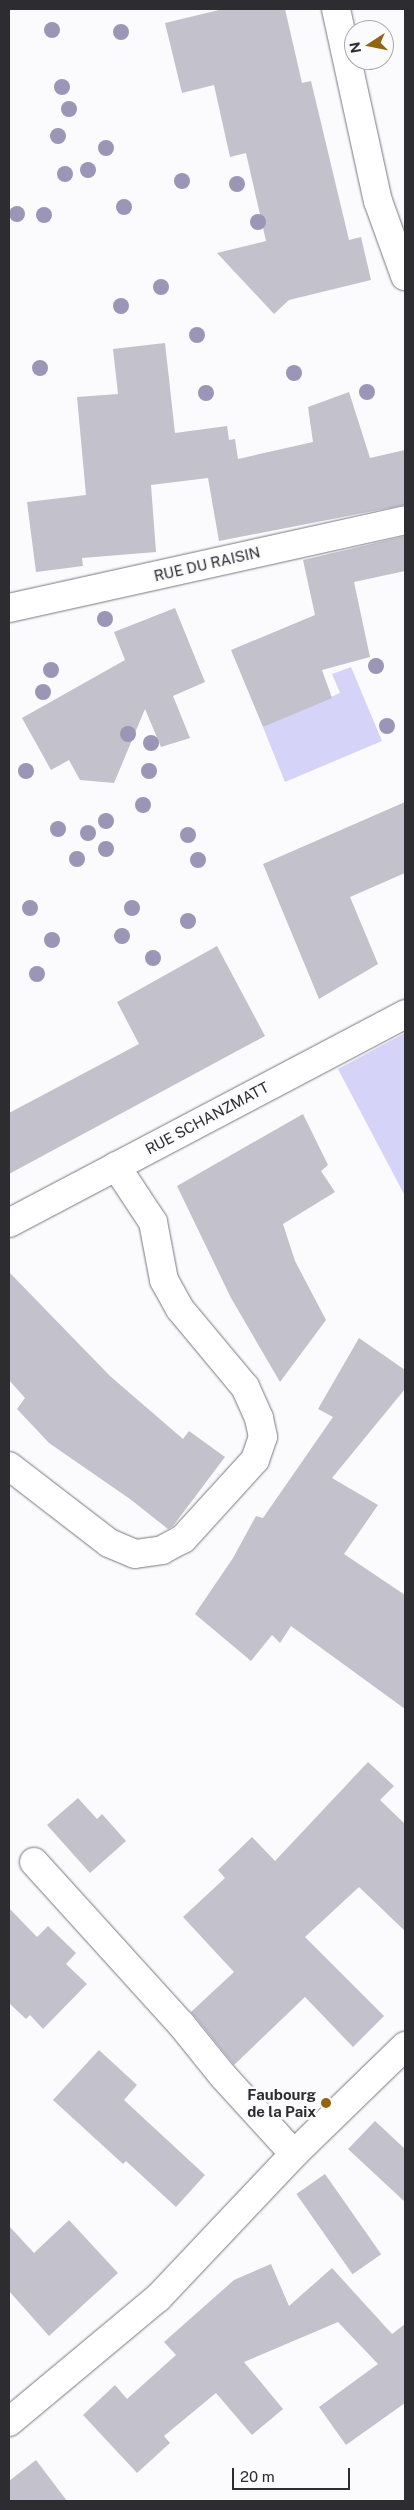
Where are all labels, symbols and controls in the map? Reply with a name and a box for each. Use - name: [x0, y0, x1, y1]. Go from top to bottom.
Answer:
- north arrow: [344, 20, 394, 70]
- text: N: [346, 41, 364, 55]
- street label: RUE DU RAISIN: [152, 543, 262, 585]
- street label: RUE SCHANZMATT: [142, 1078, 272, 1158]
- place label: Faubourg de la Paix: [247, 2085, 316, 2120]
- marker: Faubourg de la Paix: [320, 2097, 332, 2109]
- scale bar: [234, 2458, 352, 2490]
- text: 20 m: [240, 2468, 275, 2485]

